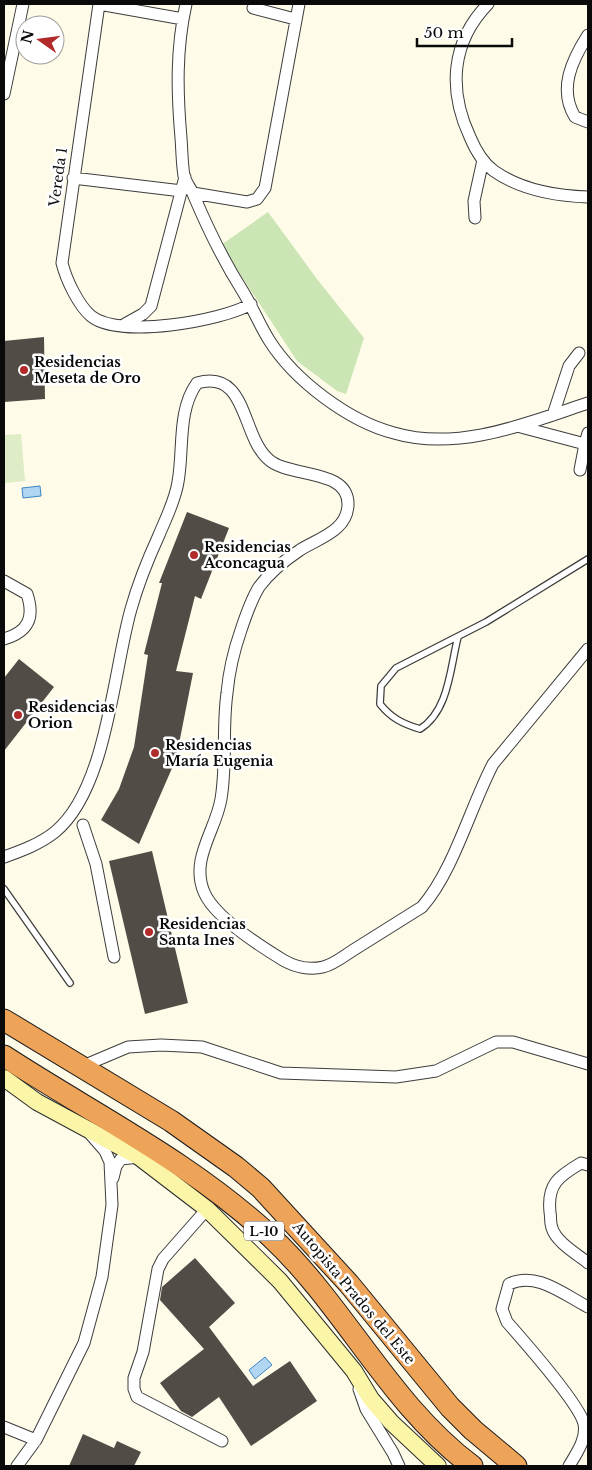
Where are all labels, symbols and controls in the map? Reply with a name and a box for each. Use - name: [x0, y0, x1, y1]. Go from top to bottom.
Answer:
- north arrow: [15, 15, 65, 65]
- scale bar: [417, 15, 512, 47]
- text: 50 m: [424, 23, 464, 42]
- text: N: [17, 28, 38, 45]
- street label: Vereda 1: [45, 146, 71, 209]
- place label: Residencias Meseta de Oro: [34, 353, 141, 387]
- marker: Residencias Meseta de Oro: [18, 364, 30, 376]
- place label: Residencias Aconcagua: [203, 538, 291, 572]
- marker: Residencias Aconcagua: [188, 549, 200, 561]
- place label: Residencias Orion: [28, 698, 115, 732]
- marker: Residencias Orion: [12, 709, 24, 721]
- place label: Residencias María Eugenia: [165, 736, 273, 770]
- marker: Residencias María Eugenia: [149, 747, 161, 759]
- place label: Residencias Santa Ines: [159, 915, 246, 949]
- marker: Residencias Santa Ines: [143, 926, 155, 938]
- street label: Autopista Prados del Este: [288, 1217, 419, 1368]
- road number: L-10: [244, 1222, 284, 1240]

